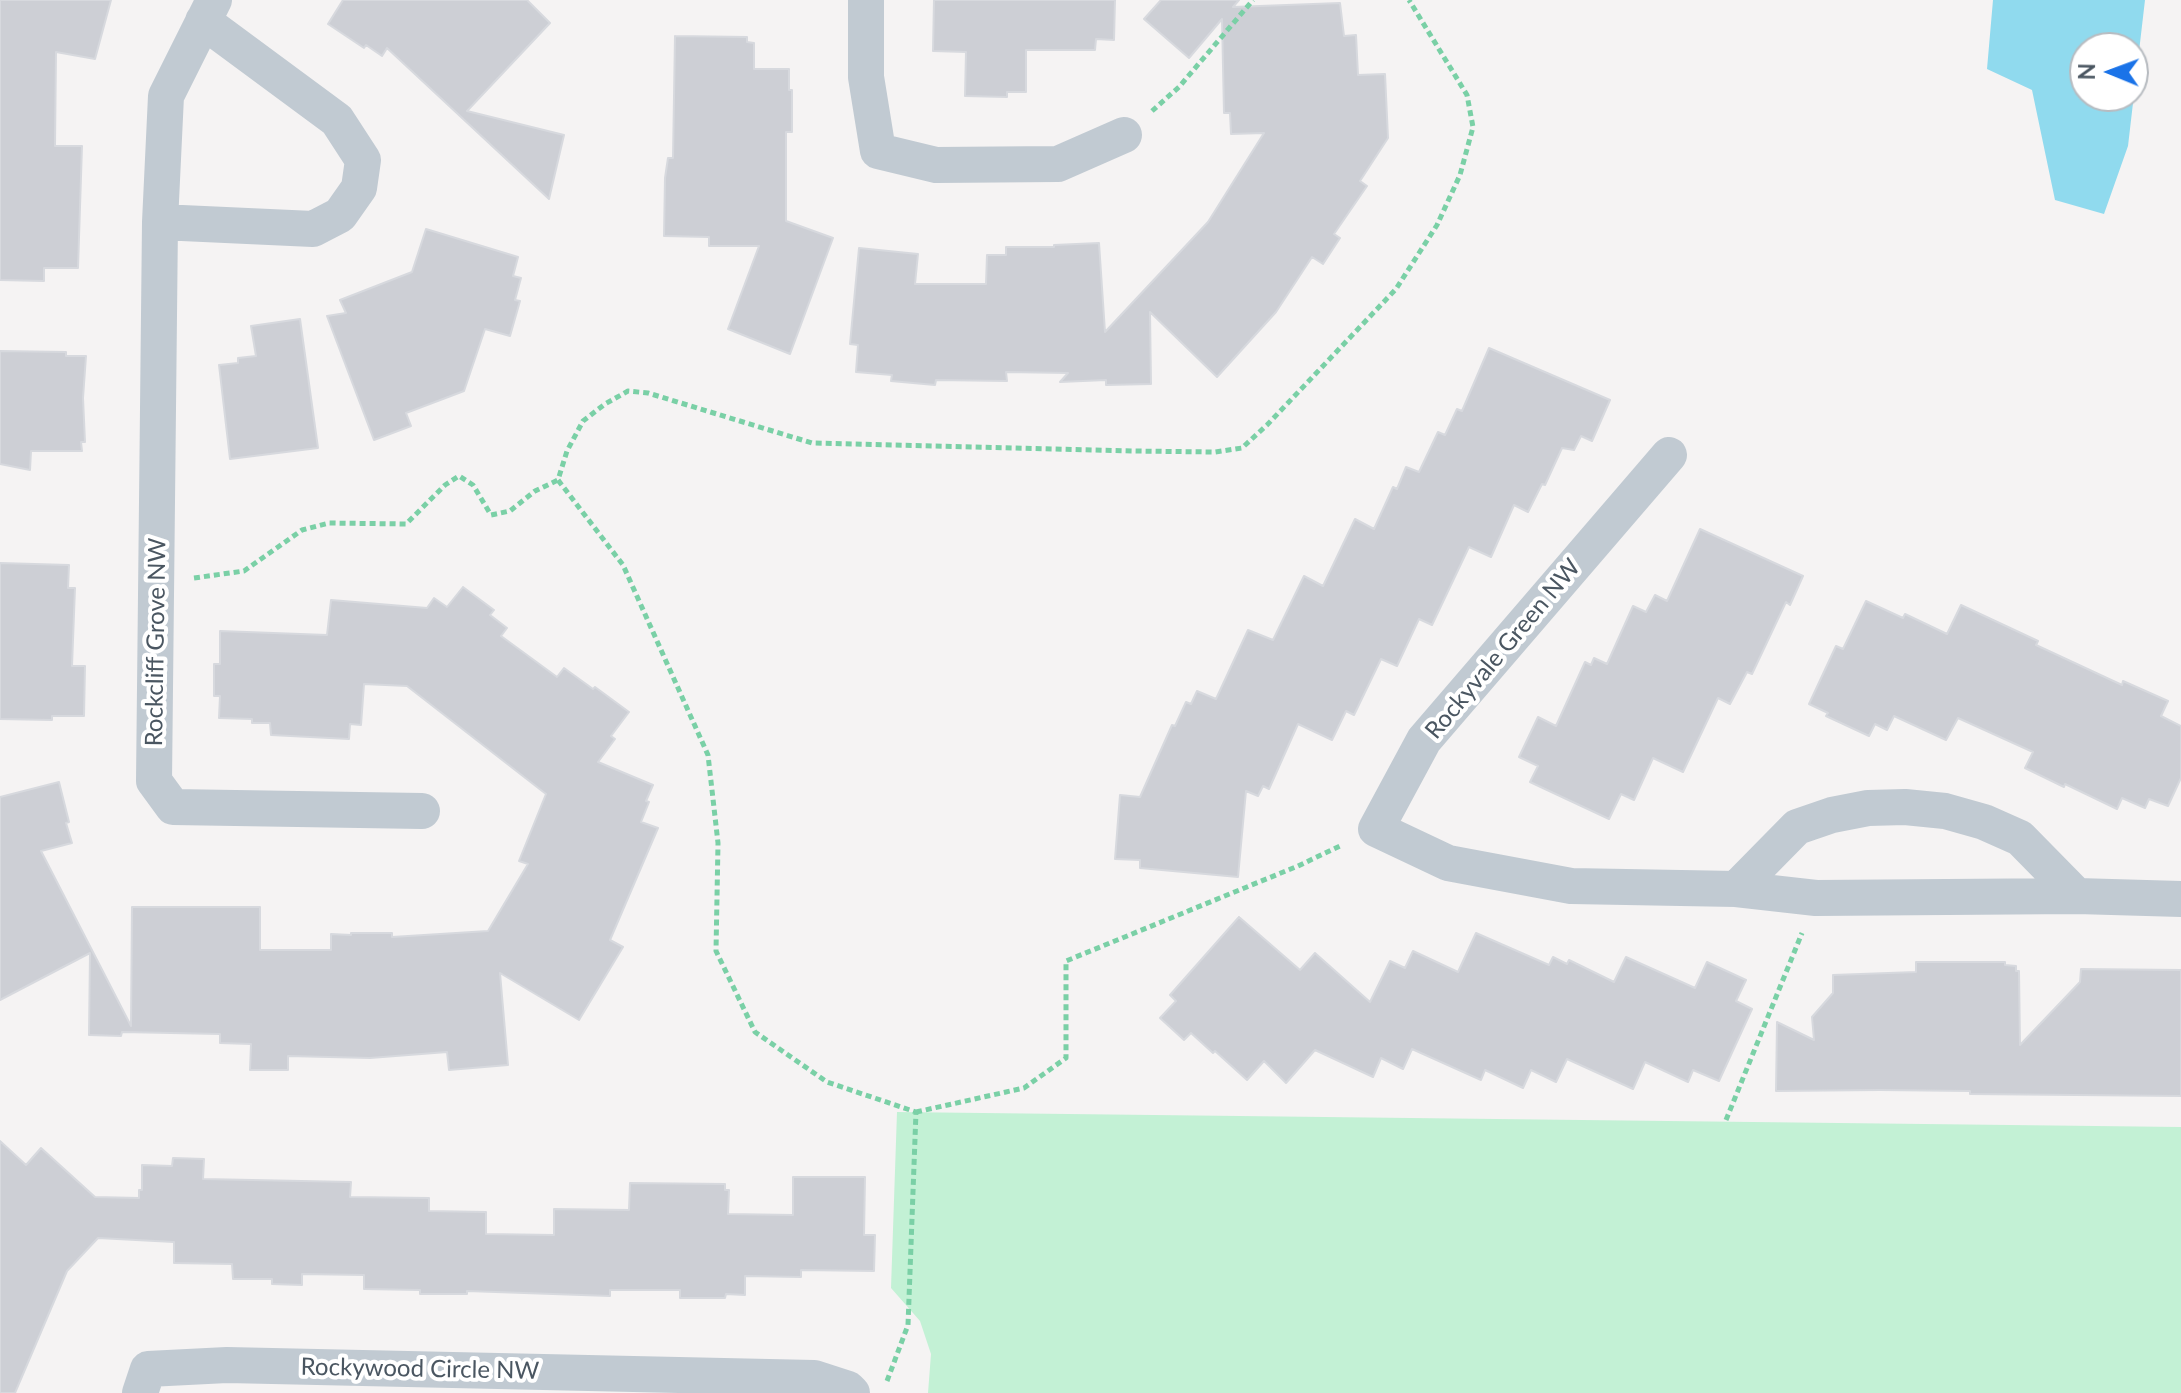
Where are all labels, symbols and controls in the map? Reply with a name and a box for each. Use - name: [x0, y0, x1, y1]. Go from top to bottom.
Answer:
- north arrow: [2069, 32, 2149, 112]
- text: N: [2073, 63, 2100, 80]
- street label: Rockcliff Grove NW: [140, 537, 172, 747]
- street label: Rockyvale Green NW: [1419, 553, 1587, 745]
- street label: Rockywood Circle NW: [301, 1353, 539, 1385]

